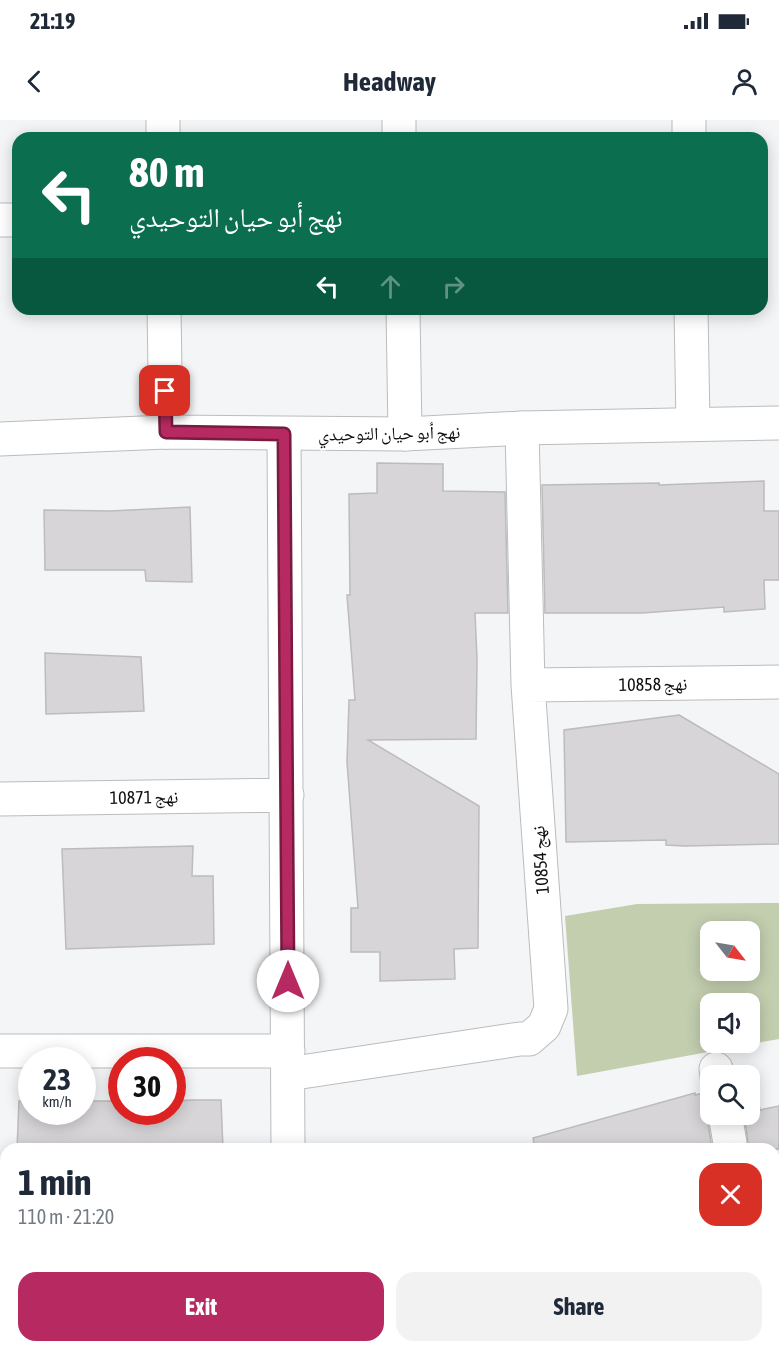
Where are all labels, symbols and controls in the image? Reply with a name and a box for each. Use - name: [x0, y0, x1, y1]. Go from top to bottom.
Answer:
- text: 21:19: [30, 8, 75, 34]
- icon: back: [18, 65, 51, 98]
- icon: person: [728, 65, 761, 98]
- text: Headway: [343, 66, 436, 97]
- text: 80 m: [129, 148, 204, 196]
- icon: left: [30, 156, 108, 234]
- text: نهج أبو حيان التوحيدي: [129, 202, 343, 233]
- icon: left: [311, 270, 344, 303]
- icon: ahead: [374, 270, 407, 303]
- icon: right: [437, 270, 470, 303]
- pin: [139, 365, 190, 416]
- icon: arrive: [148, 374, 181, 407]
- street label: نهج أبو حيان التوحيدي: [318, 421, 461, 449]
- street label: نهج 10858: [619, 673, 688, 697]
- street label: نهج 10871: [110, 786, 179, 810]
- street label: نهج 10854: [527, 825, 555, 895]
- north arrow: [700, 921, 760, 981]
- map controls: [700, 921, 760, 1125]
- position arrow: [256, 949, 320, 1013]
- button: sound: [700, 993, 760, 1053]
- speed limit sign: 30: [108, 1047, 186, 1125]
- text: 23: [43, 1062, 71, 1096]
- button: search: [700, 1065, 760, 1125]
- text: km/h: [42, 1093, 72, 1110]
- text: 1 min: [18, 1161, 92, 1203]
- button: close: [699, 1163, 762, 1226]
- text: 110 m · 21:20: [18, 1205, 114, 1228]
- button: Exit: [18, 1272, 384, 1341]
- button: Share: [396, 1272, 762, 1341]

